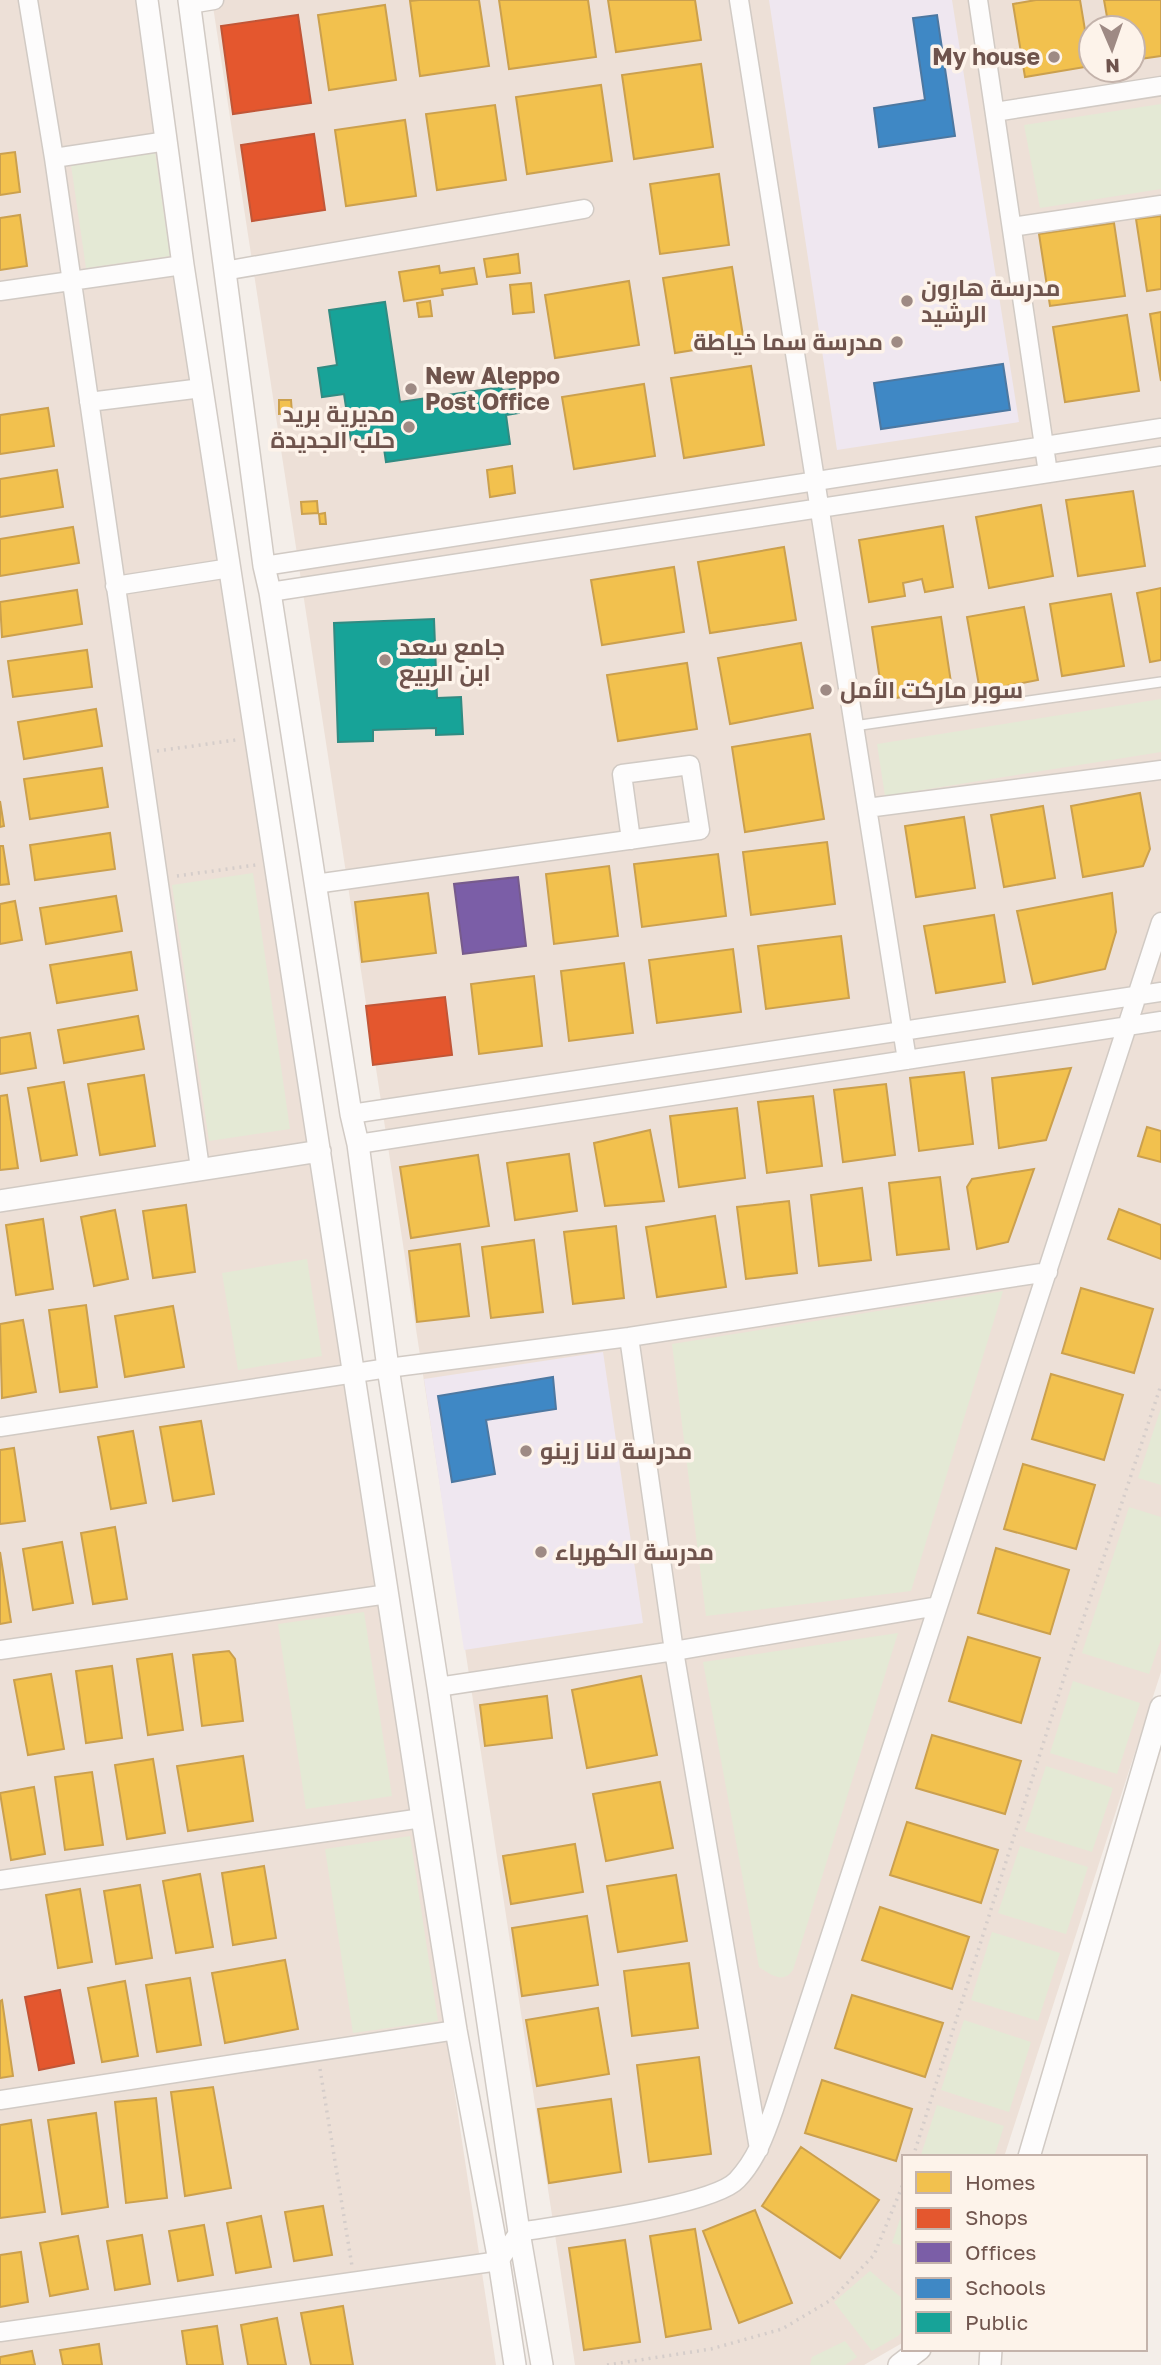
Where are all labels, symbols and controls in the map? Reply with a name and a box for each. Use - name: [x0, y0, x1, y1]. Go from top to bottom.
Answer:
- north arrow: [1077, 14, 1147, 84]
- place label: My house: [932, 42, 1040, 70]
- marker: My house: [1046, 49, 1062, 65]
- text: N: [1105, 55, 1120, 78]
- place label: مدرسة هارون الرشيد: [921, 273, 1060, 328]
- marker: مدرسة هارون الرشيد: [899, 293, 915, 309]
- place label: مدرسة سما خياطة: [693, 327, 883, 356]
- marker: مدرسة سما خياطة: [889, 334, 905, 350]
- place label: New Aleppo Post Office: [425, 361, 560, 415]
- marker: New Aleppo Post Office: [403, 381, 419, 397]
- place label: مديرية بريد حلب الجديدة: [271, 399, 395, 453]
- marker: مديرية بريد حلب الجديدة: [401, 419, 417, 435]
- place label: جامع سعد ابن الربيع: [399, 632, 505, 689]
- marker: جامع سعد ابن الربيع: [377, 652, 393, 668]
- place label: سوبر ماركت الأمل: [840, 675, 1023, 704]
- marker: سوبر ماركت الأمل: [818, 682, 834, 698]
- place label: مدرسة لانا زينو: [540, 1436, 692, 1465]
- marker: مدرسة لانا زينو: [518, 1443, 534, 1459]
- place label: مدرسة الكهرباء: [555, 1537, 714, 1566]
- marker: مدرسة الكهرباء: [533, 1544, 549, 1560]
- legend: [902, 2155, 1147, 2351]
- text: Homes: [965, 2169, 1035, 2195]
- text: Shops: [965, 2204, 1028, 2230]
- text: Offices: [965, 2239, 1036, 2265]
- text: Schools: [965, 2274, 1046, 2300]
- text: Public: [965, 2309, 1028, 2335]

